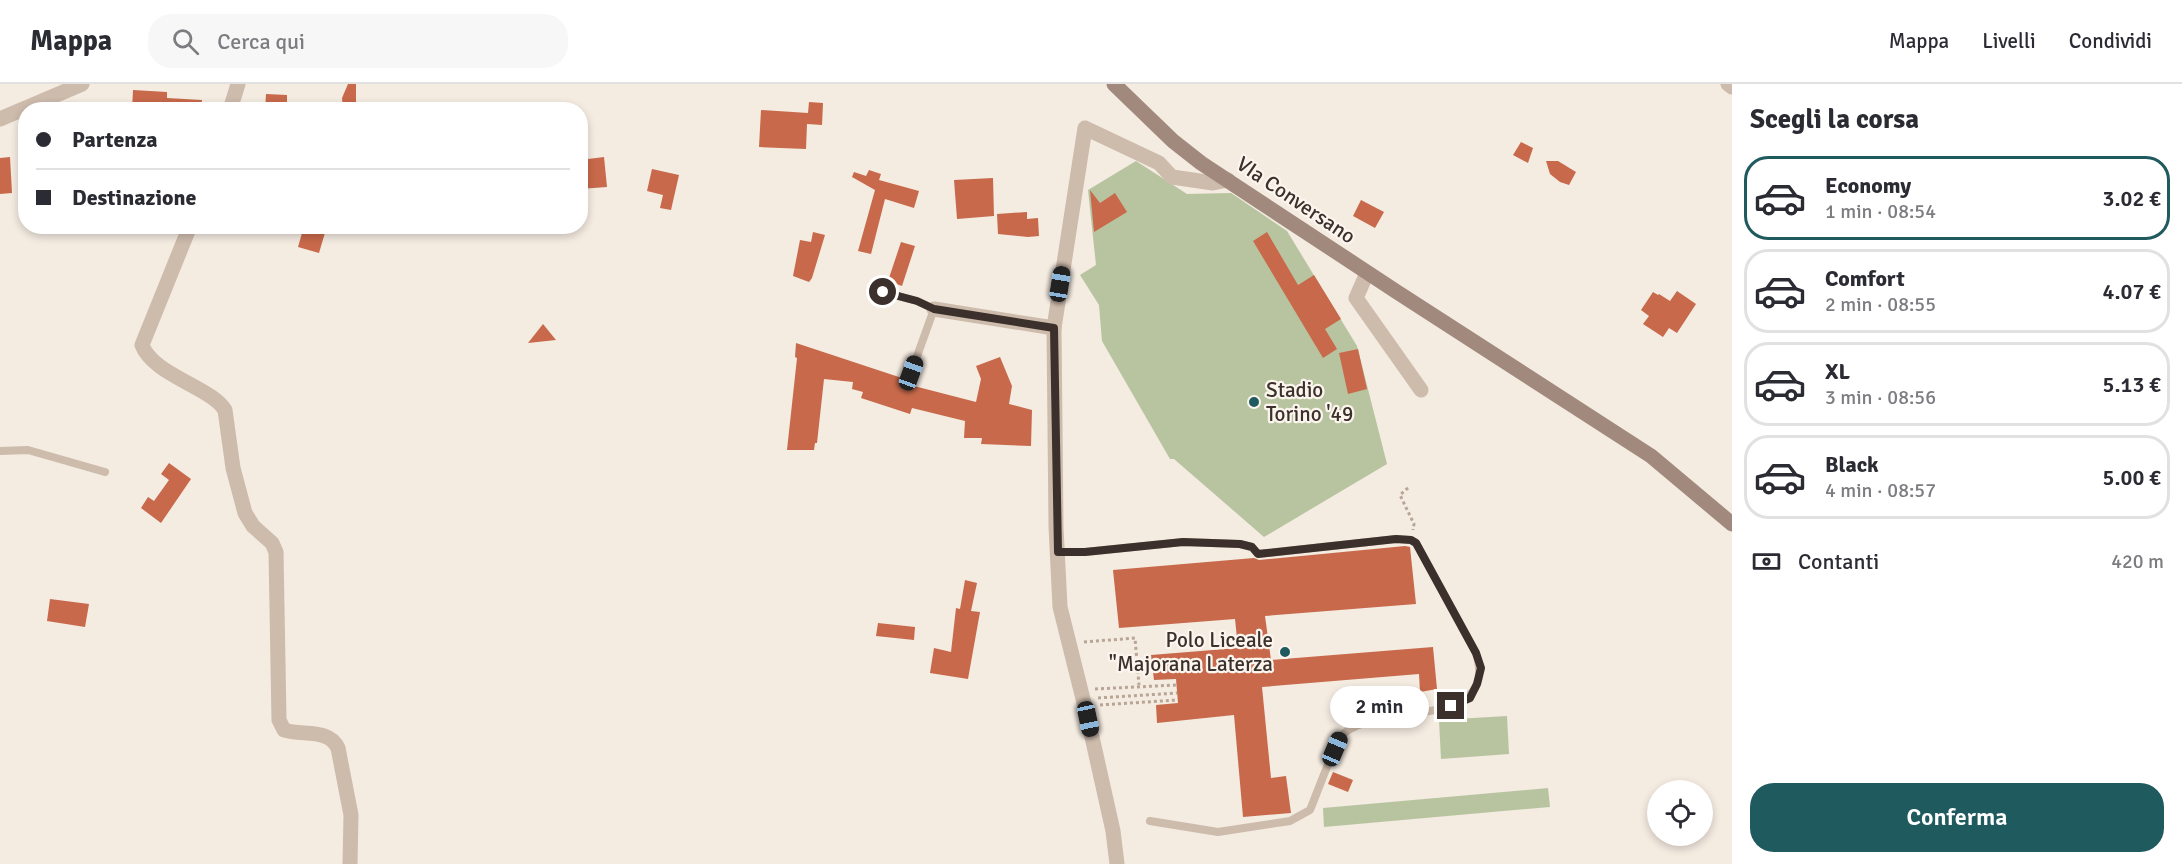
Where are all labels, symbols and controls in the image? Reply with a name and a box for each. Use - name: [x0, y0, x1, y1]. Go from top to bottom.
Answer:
- search box: [148, 14, 568, 68]
- text: Mappa: [30, 24, 112, 58]
- icon: search: [169, 25, 202, 58]
- text: Cerca qui: [217, 28, 305, 55]
- text: Mappa: [1889, 28, 1949, 54]
- text: Livelli: [1982, 28, 2036, 54]
- text: Condividi: [2069, 28, 2152, 54]
- text: Scegli la corsa: [1750, 103, 1919, 136]
- text: Partenza: [72, 126, 158, 153]
- street label: VIa Conversano: [1232, 151, 1360, 249]
- icon: car: [1753, 171, 1807, 225]
- text: Economy: [1825, 172, 1911, 199]
- text: Destinazione: [72, 184, 196, 211]
- text: 3.02 €: [2103, 185, 2161, 212]
- text: 1 min · 08:54: [1825, 199, 1936, 224]
- icon: car: [1753, 264, 1807, 318]
- car: [1048, 265, 1072, 303]
- text: Comfort: [1825, 265, 1905, 292]
- route start: [869, 278, 896, 305]
- text: 4.07 €: [2103, 278, 2161, 305]
- text: 2 min · 08:55: [1825, 292, 1936, 317]
- car: [896, 353, 926, 393]
- icon: car: [1753, 357, 1807, 411]
- text: XL: [1825, 358, 1850, 385]
- text: 5.13 €: [2103, 371, 2161, 398]
- place label: Stadio Torino '49: [1266, 377, 1353, 427]
- text: 3 min · 08:56: [1825, 385, 1936, 410]
- marker: Stadio Torino '49: [1247, 395, 1261, 409]
- icon: car: [1753, 450, 1807, 504]
- text: Black: [1825, 451, 1879, 478]
- text: 5.00 €: [2103, 464, 2161, 491]
- text: 4 min · 08:57: [1825, 478, 1936, 503]
- icon: cash: [1750, 545, 1783, 578]
- text: Contanti: [1798, 548, 1879, 575]
- text: 420 m: [2111, 549, 2164, 574]
- place label: Polo Liceale "Majorana Laterza: [1109, 627, 1273, 677]
- marker: Polo Liceale "Majorana Laterza: [1278, 645, 1292, 659]
- callout: 2 min: [1331, 685, 1430, 727]
- route end: [1437, 692, 1464, 719]
- text: 2 min: [1356, 694, 1403, 719]
- car: [1075, 700, 1101, 738]
- car: [1320, 729, 1350, 769]
- map controls: [1647, 780, 1713, 846]
- button: locate: [1647, 780, 1713, 846]
- button: Conferma: [1750, 783, 2164, 852]

